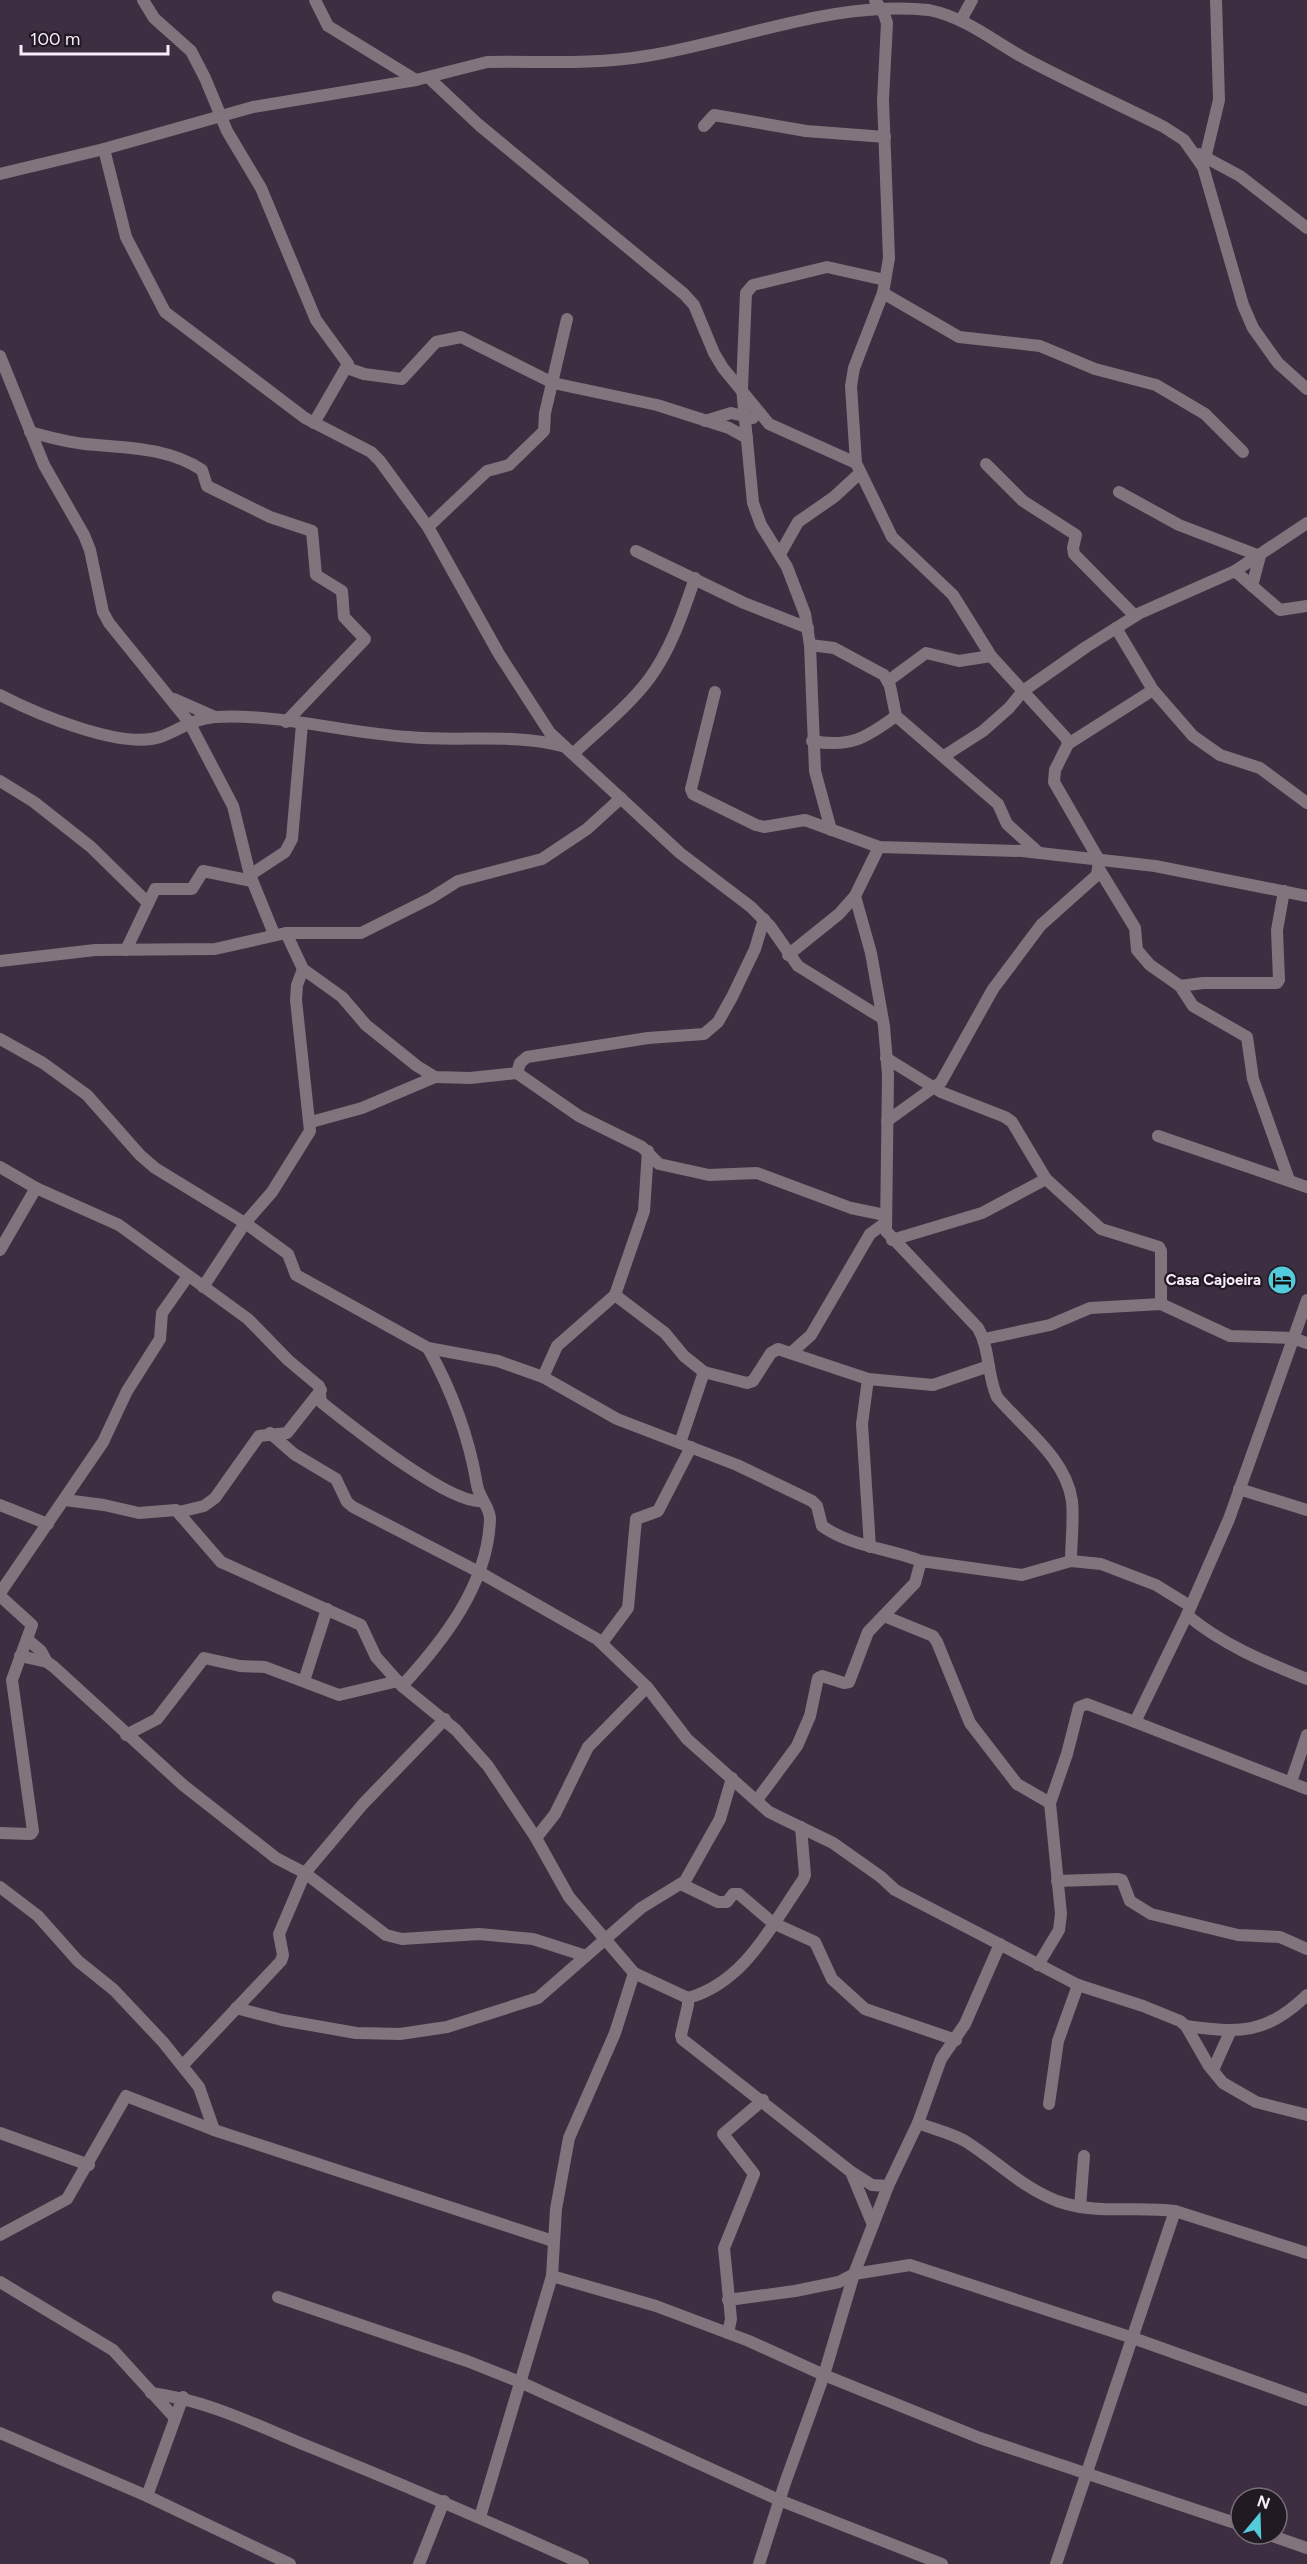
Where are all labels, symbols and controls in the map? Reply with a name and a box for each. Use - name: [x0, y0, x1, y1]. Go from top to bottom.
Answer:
- scale bar: [21, 18, 168, 56]
- text: 100 m: [30, 28, 80, 50]
- hotel icon: Casa Cajoeira: [1266, 1264, 1298, 1296]
- place label: Casa Cajoeira: [1166, 1271, 1261, 1289]
- north arrow: [1229, 2486, 1289, 2546]
- text: N: [1255, 2491, 1273, 2513]

